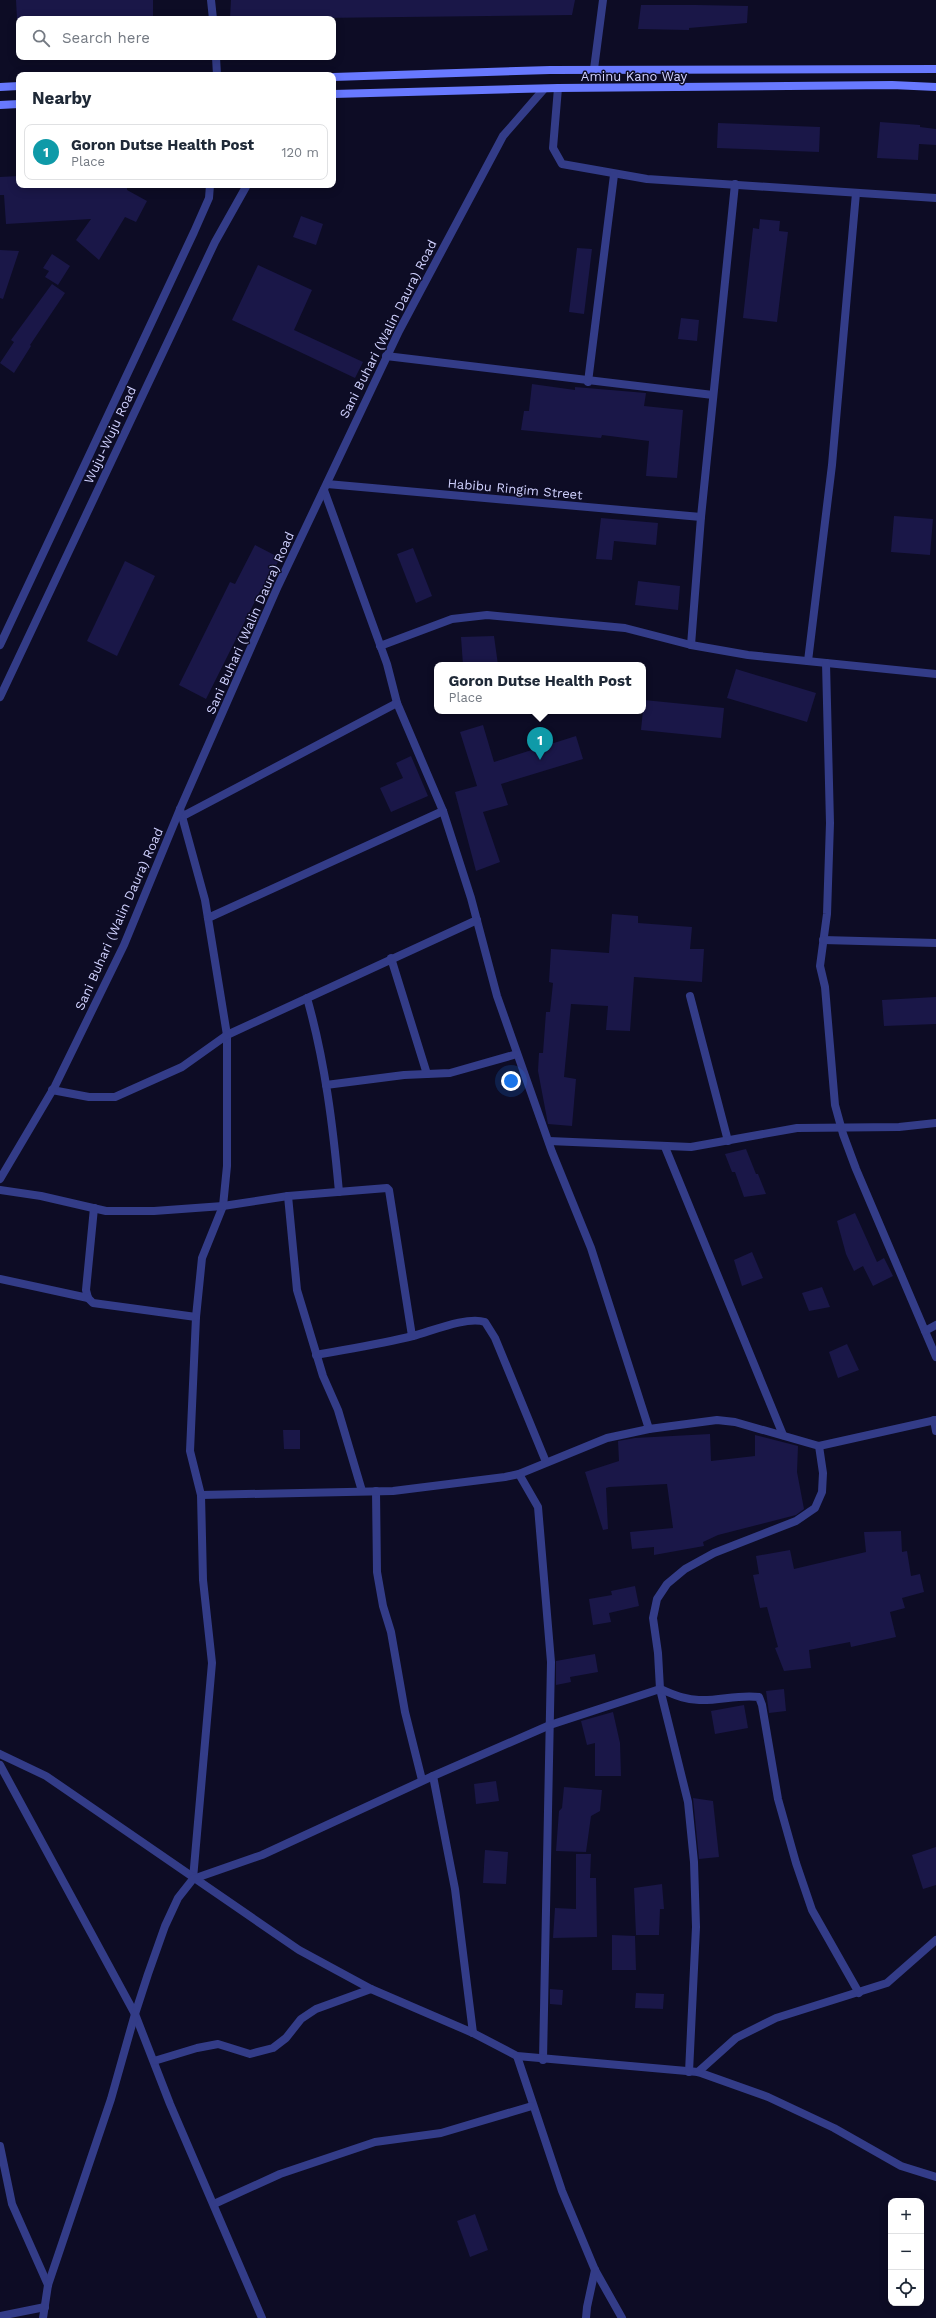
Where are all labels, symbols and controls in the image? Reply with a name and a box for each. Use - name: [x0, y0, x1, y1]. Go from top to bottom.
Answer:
- search box: [16, 16, 336, 60]
- icon: search: [30, 27, 52, 49]
- text: Search here: [62, 29, 150, 47]
- street label: Aminu Kano Way: [581, 69, 687, 84]
- text: Nearby: [32, 88, 91, 108]
- text: Goron Dutse Health Post: [71, 136, 254, 154]
- text: 1: [43, 145, 49, 160]
- text: 120 m: [281, 145, 319, 160]
- text: Place: [71, 154, 105, 169]
- street label: Sani Buhari (Walin Daura) Road: [336, 237, 440, 421]
- street label: Wuju-Wuju Road: [81, 384, 139, 486]
- street label: Habibu Ringim Street: [447, 476, 584, 502]
- street label: Sani Buhari (Walin Daura) Road: [203, 530, 297, 716]
- popup: [434, 662, 646, 714]
- text: Goron Dutse Health Post: [448, 672, 632, 690]
- text: Place: [448, 690, 483, 705]
- pin: 1: [527, 727, 553, 760]
- street label: Sani Buhari (Walin Daura) Road: [72, 826, 166, 1012]
- your location: [501, 1071, 521, 1091]
- map controls: [888, 2198, 924, 2306]
- button: +: [888, 2198, 924, 2234]
- button: −: [888, 2234, 924, 2270]
- button: locate: [888, 2270, 924, 2306]

